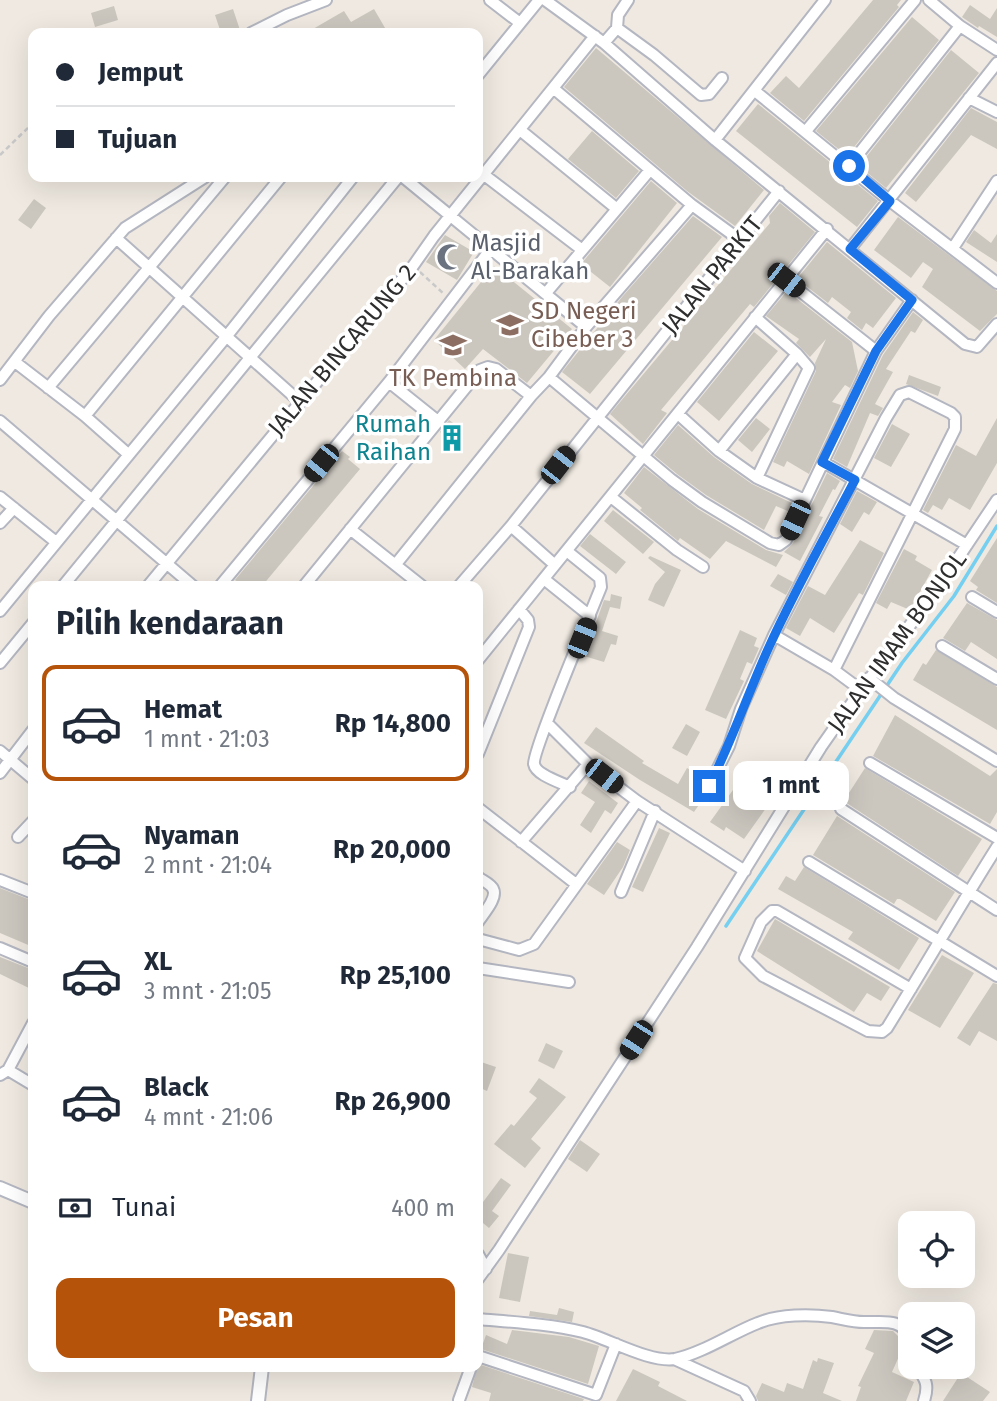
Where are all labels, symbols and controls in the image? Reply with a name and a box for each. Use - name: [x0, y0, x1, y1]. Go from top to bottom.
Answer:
- text: Jemput: [98, 57, 183, 88]
- text: Tujuan: [98, 124, 177, 155]
- route start: [833, 150, 865, 182]
- street label: JALAN PARKIT: [656, 210, 769, 340]
- place label: Masjid Al-Barakah: [471, 229, 589, 285]
- mosque icon: Masjid Al-Barakah: [435, 242, 465, 272]
- street label: JALAN BINCARUNG 2: [262, 259, 422, 441]
- car: [763, 259, 810, 301]
- place label: SD Negeri Cibeber 3: [531, 297, 637, 353]
- school or university icon: SD Negeri Cibeber 3: [495, 310, 525, 340]
- school or university icon: TK Pembina: [438, 330, 468, 360]
- place label: TK Pembina: [389, 364, 517, 392]
- place label: Rumah Raihan: [355, 410, 431, 466]
- building icon: Rumah Raihan: [437, 423, 467, 453]
- car: [300, 440, 343, 486]
- car: [537, 442, 580, 488]
- car: [777, 497, 814, 543]
- street label: JALAN IMAM BONJOL: [822, 546, 972, 738]
- text: Pilih kendaraan: [56, 604, 284, 642]
- car: [565, 615, 600, 661]
- icon: car: [60, 692, 123, 755]
- text: Hemat: [144, 694, 222, 725]
- text: Rp 14,800: [335, 708, 451, 739]
- text: 1 mnt · 21:03: [144, 725, 270, 753]
- car: [581, 755, 628, 797]
- callout: 1 mnt: [734, 762, 849, 810]
- route end: [693, 770, 725, 802]
- text: 1 mnt: [762, 771, 820, 799]
- icon: car: [60, 818, 123, 881]
- text: Nyaman: [144, 820, 240, 851]
- text: Rp 20,000: [333, 834, 451, 865]
- text: 2 mnt · 21:04: [144, 851, 272, 879]
- icon: car: [60, 944, 123, 1007]
- text: XL: [144, 946, 172, 977]
- text: Rp 25,100: [340, 960, 451, 991]
- text: 3 mnt · 21:05: [144, 977, 271, 1005]
- car: [616, 1017, 657, 1063]
- icon: car: [60, 1070, 123, 1133]
- text: Black: [144, 1072, 209, 1103]
- text: Rp 26,900: [335, 1086, 451, 1117]
- text: 4 mnt · 21:06: [144, 1103, 273, 1131]
- icon: cash: [56, 1189, 94, 1227]
- text: Tunai: [112, 1192, 176, 1223]
- text: 400 m: [391, 1194, 455, 1222]
- map controls: [898, 1211, 975, 1379]
- button: locate: [898, 1211, 975, 1288]
- button: Pesan: [56, 1278, 455, 1358]
- button: layers: [898, 1302, 975, 1379]

